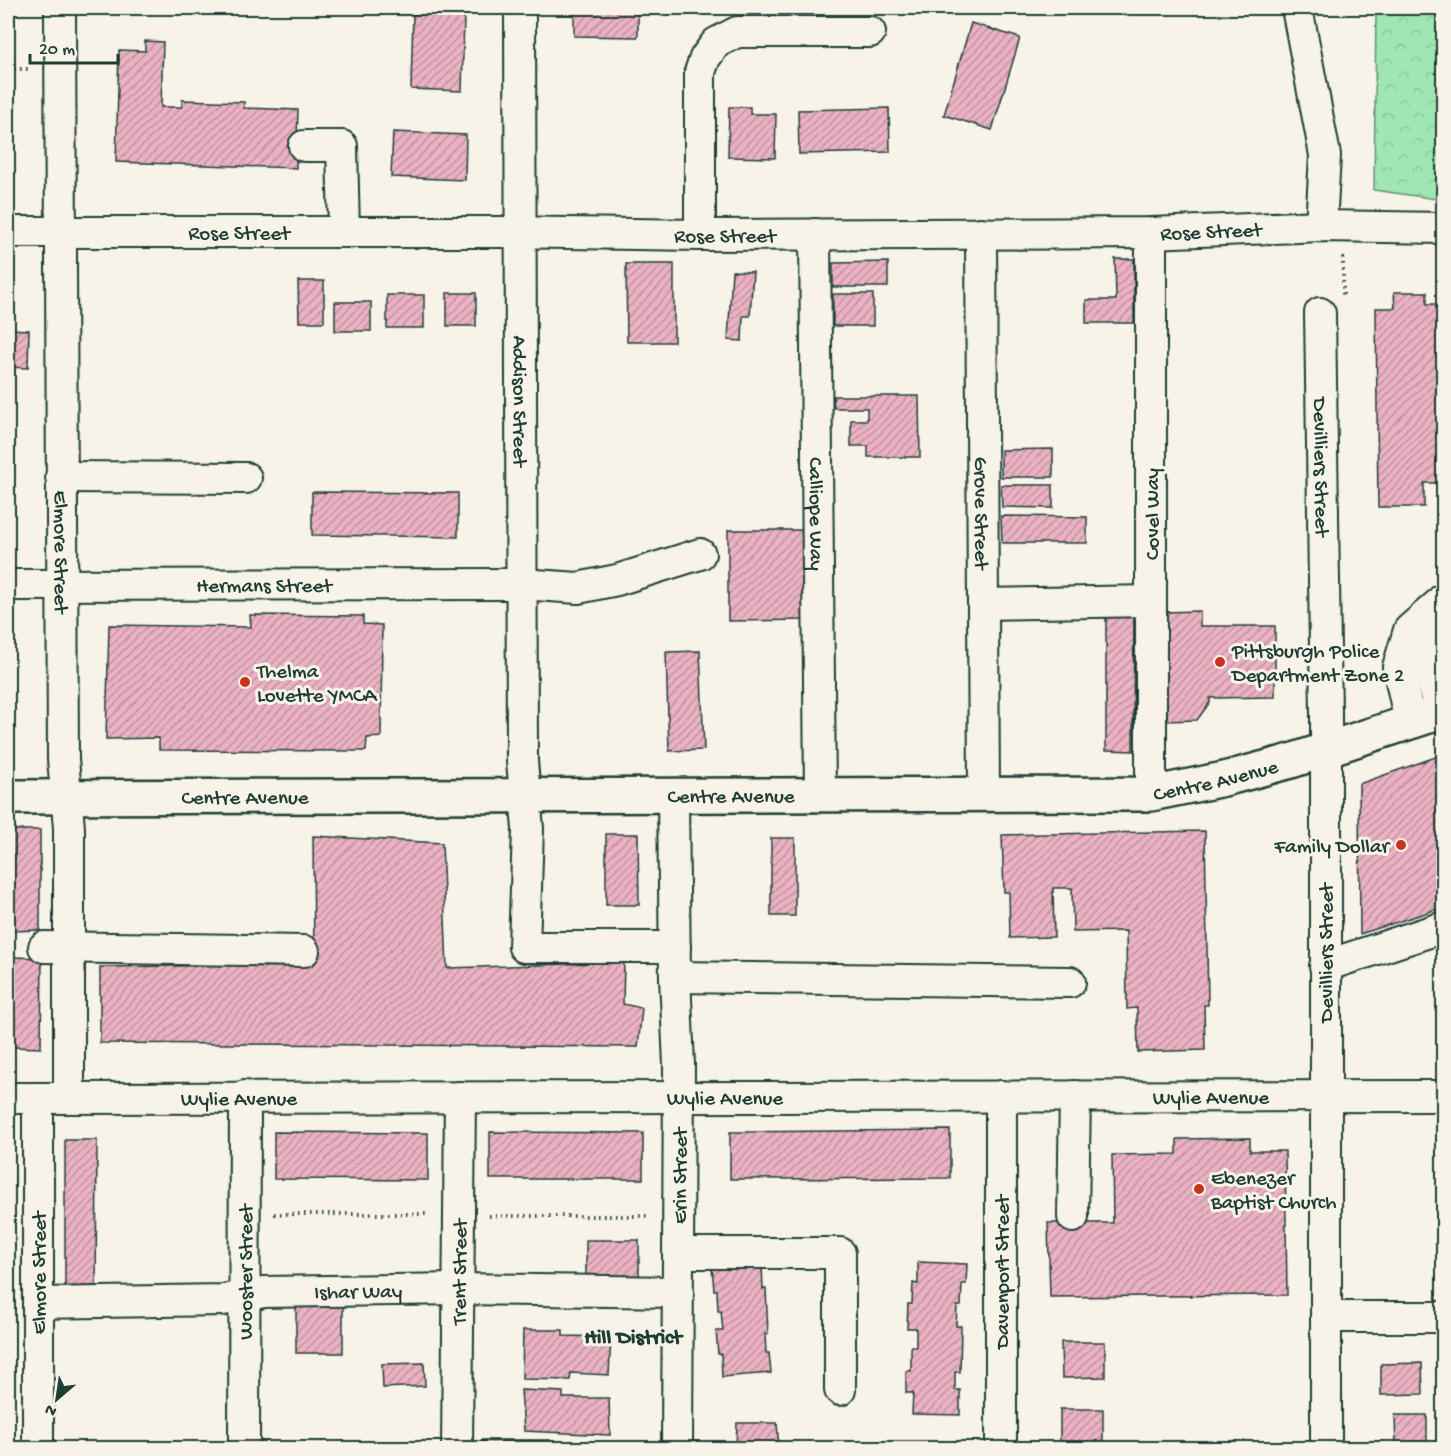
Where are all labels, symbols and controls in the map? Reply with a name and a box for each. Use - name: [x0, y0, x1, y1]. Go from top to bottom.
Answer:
- scale bar: [30, 27, 118, 65]
- text: 20 m: [39, 40, 75, 61]
- street label: Rose Street: [1160, 219, 1265, 249]
- street label: Rose Street: [188, 223, 292, 248]
- street label: Rose Street: [674, 226, 778, 251]
- street label: Addison Street: [505, 335, 530, 469]
- street label: Devilliers Street: [1305, 395, 1332, 539]
- street label: Calliope Way: [801, 457, 827, 571]
- street label: Grove Street: [966, 457, 992, 572]
- street label: Covel Way: [1142, 468, 1167, 560]
- street label: Elmore Street: [46, 491, 71, 616]
- street label: Hermans Street: [196, 575, 334, 601]
- place label: Pittsburgh Police Department Zone 2: [1230, 641, 1404, 690]
- marker: Pittsburgh Police Department Zone 2: [1213, 655, 1227, 669]
- place label: Thelma Lovette YMCA: [256, 661, 378, 710]
- marker: Thelma Lovette YMCA: [238, 675, 252, 689]
- street label: Centre Avenue: [1152, 756, 1282, 809]
- street label: Centre Avenue: [667, 786, 796, 811]
- street label: Centre Avenue: [181, 787, 310, 813]
- place label: Family Dollar: [1273, 836, 1391, 861]
- marker: Family Dollar: [1394, 838, 1408, 852]
- street label: Devilliers Street: [1316, 881, 1341, 1025]
- street label: Wylie Avenue: [1153, 1087, 1270, 1112]
- street label: Wylie Avenue: [667, 1088, 784, 1113]
- street label: Wylie Avenue: [181, 1089, 298, 1114]
- street label: Erin Street: [670, 1126, 695, 1224]
- place label: Ebenezer Baptist Church: [1210, 1168, 1337, 1217]
- marker: Ebenezer Baptist Church: [1192, 1182, 1206, 1196]
- street label: Davenport Street: [992, 1193, 1017, 1351]
- street label: Wooster Street: [235, 1202, 261, 1340]
- street label: Elmore Street: [29, 1209, 54, 1334]
- street label: Trent Street: [449, 1217, 475, 1326]
- street label: Ishar Way: [314, 1281, 402, 1307]
- district label: Hill District: [584, 1326, 684, 1352]
- north arrow: [27, 1369, 87, 1429]
- text: N: [42, 1398, 61, 1420]

